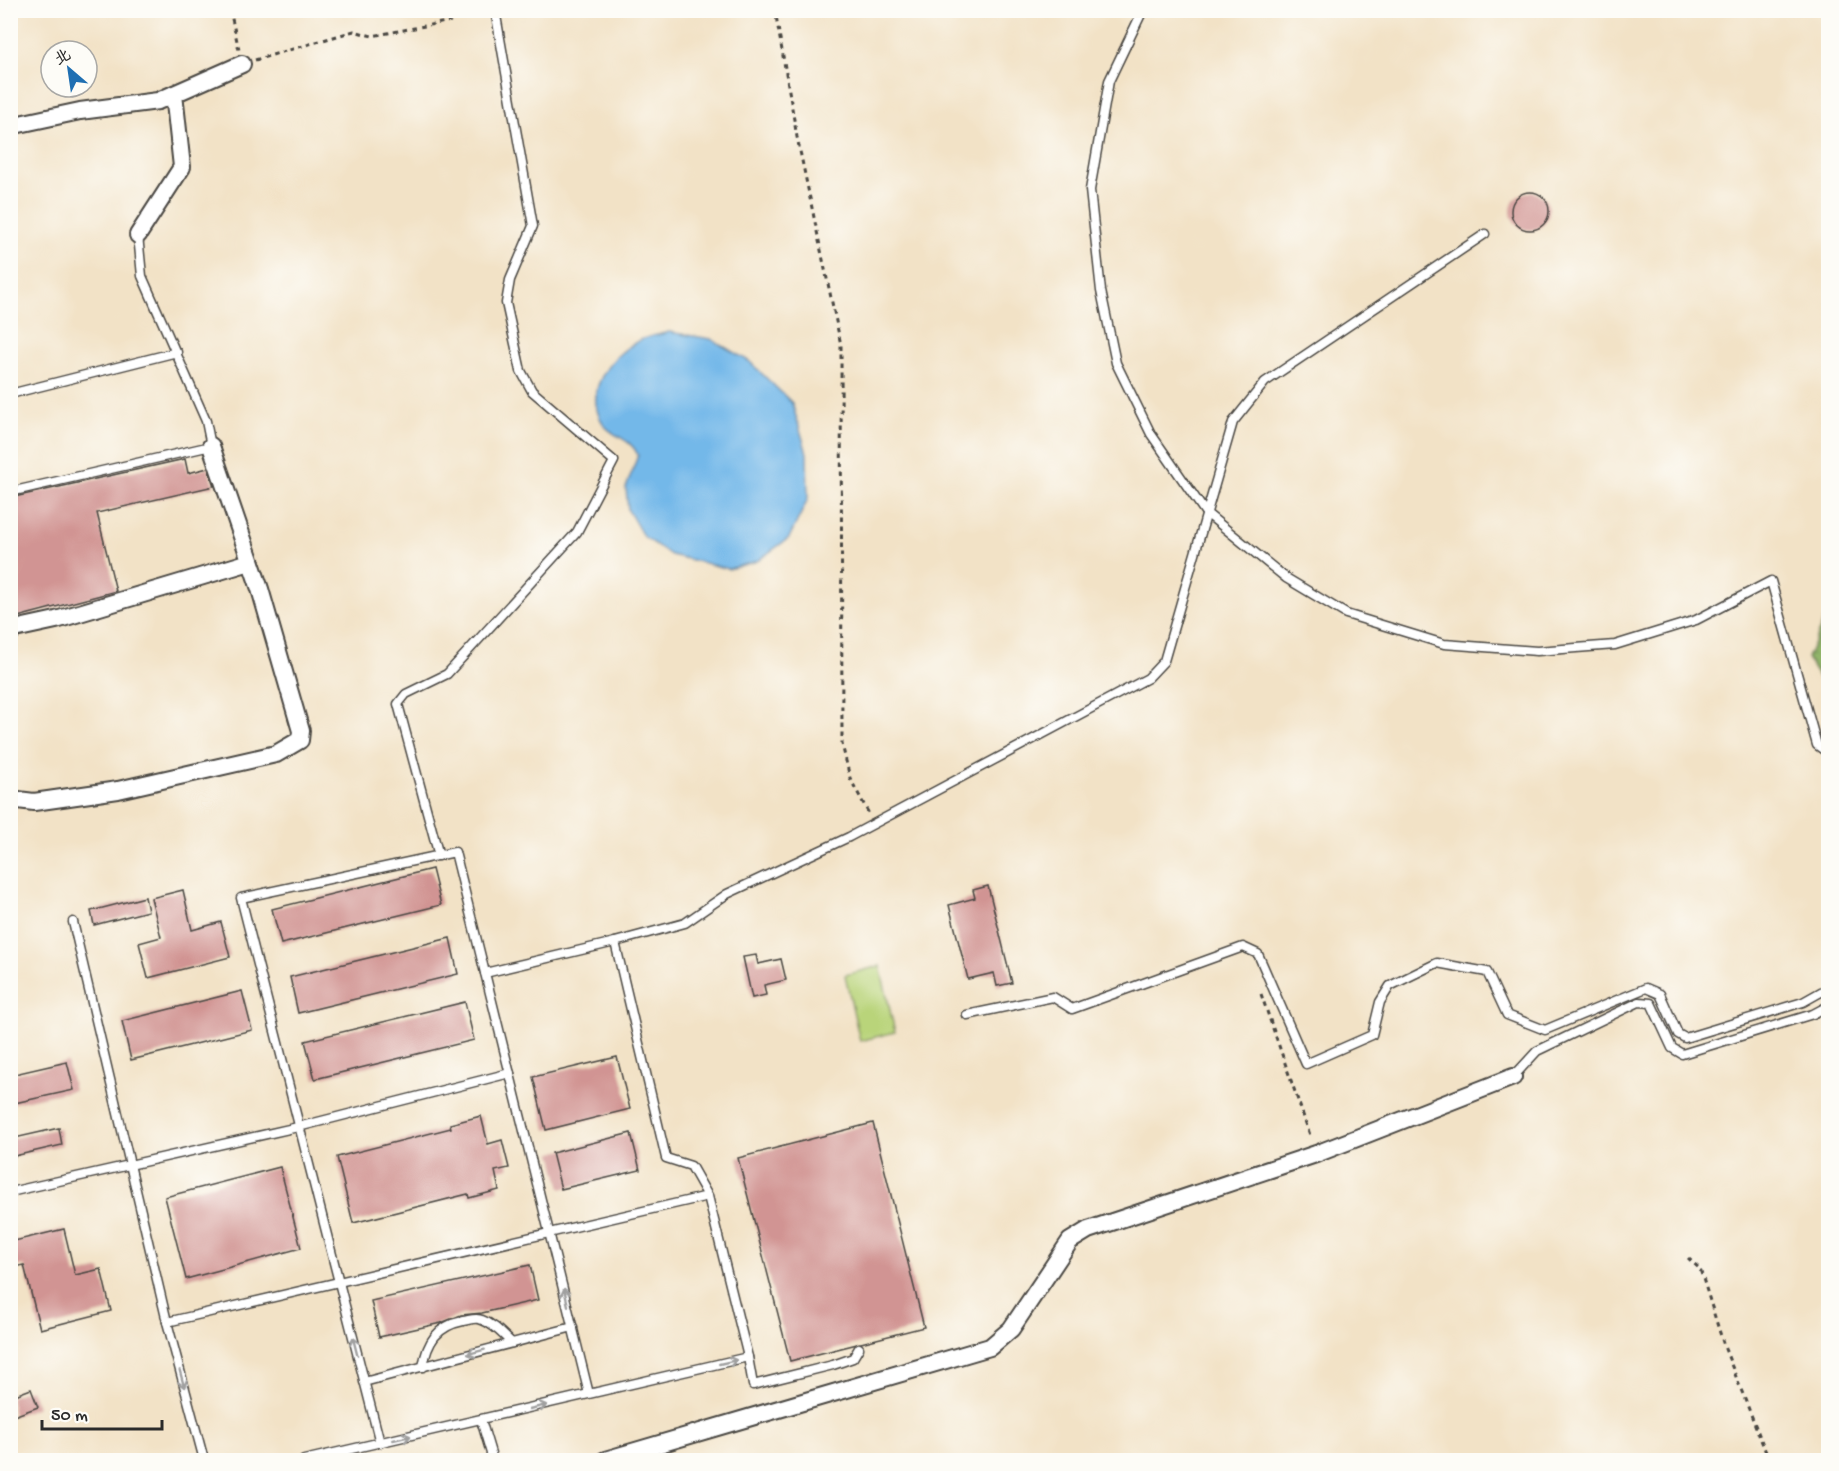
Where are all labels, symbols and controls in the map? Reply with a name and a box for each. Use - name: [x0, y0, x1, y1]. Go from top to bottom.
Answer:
- north arrow: [39, 39, 99, 99]
- text: 北: [51, 46, 75, 71]
- one-way arrow: [560, 1287, 571, 1307]
- one-way arrow: [349, 1337, 361, 1356]
- one-way arrow: [467, 1347, 486, 1359]
- one-way arrow: [718, 1355, 737, 1367]
- one-way arrow: [177, 1369, 189, 1388]
- scale bar: [42, 1393, 162, 1431]
- one-way arrow: [528, 1400, 547, 1412]
- text: 50 m: [51, 1406, 88, 1427]
- one-way arrow: [392, 1432, 412, 1443]

